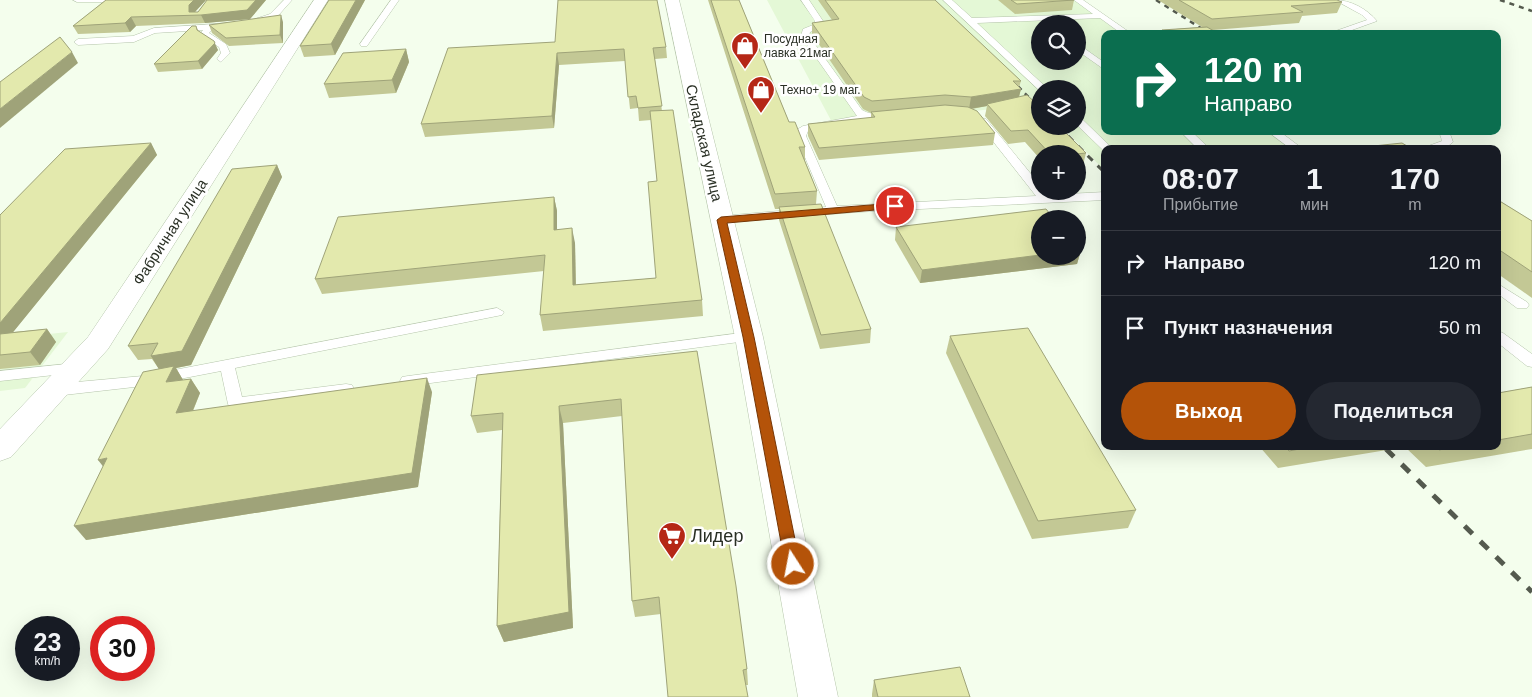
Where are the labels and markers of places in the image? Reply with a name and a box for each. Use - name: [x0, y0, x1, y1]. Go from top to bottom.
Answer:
- shop icon: Посудная лавка 21маг: [730, 31, 760, 70]
- place label: Посудная лавка 21маг: [764, 32, 833, 60]
- shop icon: Техно+ 19 маг.: [746, 75, 776, 114]
- place label: Техно+ 19 маг.: [780, 83, 861, 97]
- pin: [874, 185, 916, 227]
- supermarket icon: Лидер: [657, 521, 687, 560]
- place label: Лидер: [691, 526, 743, 546]

